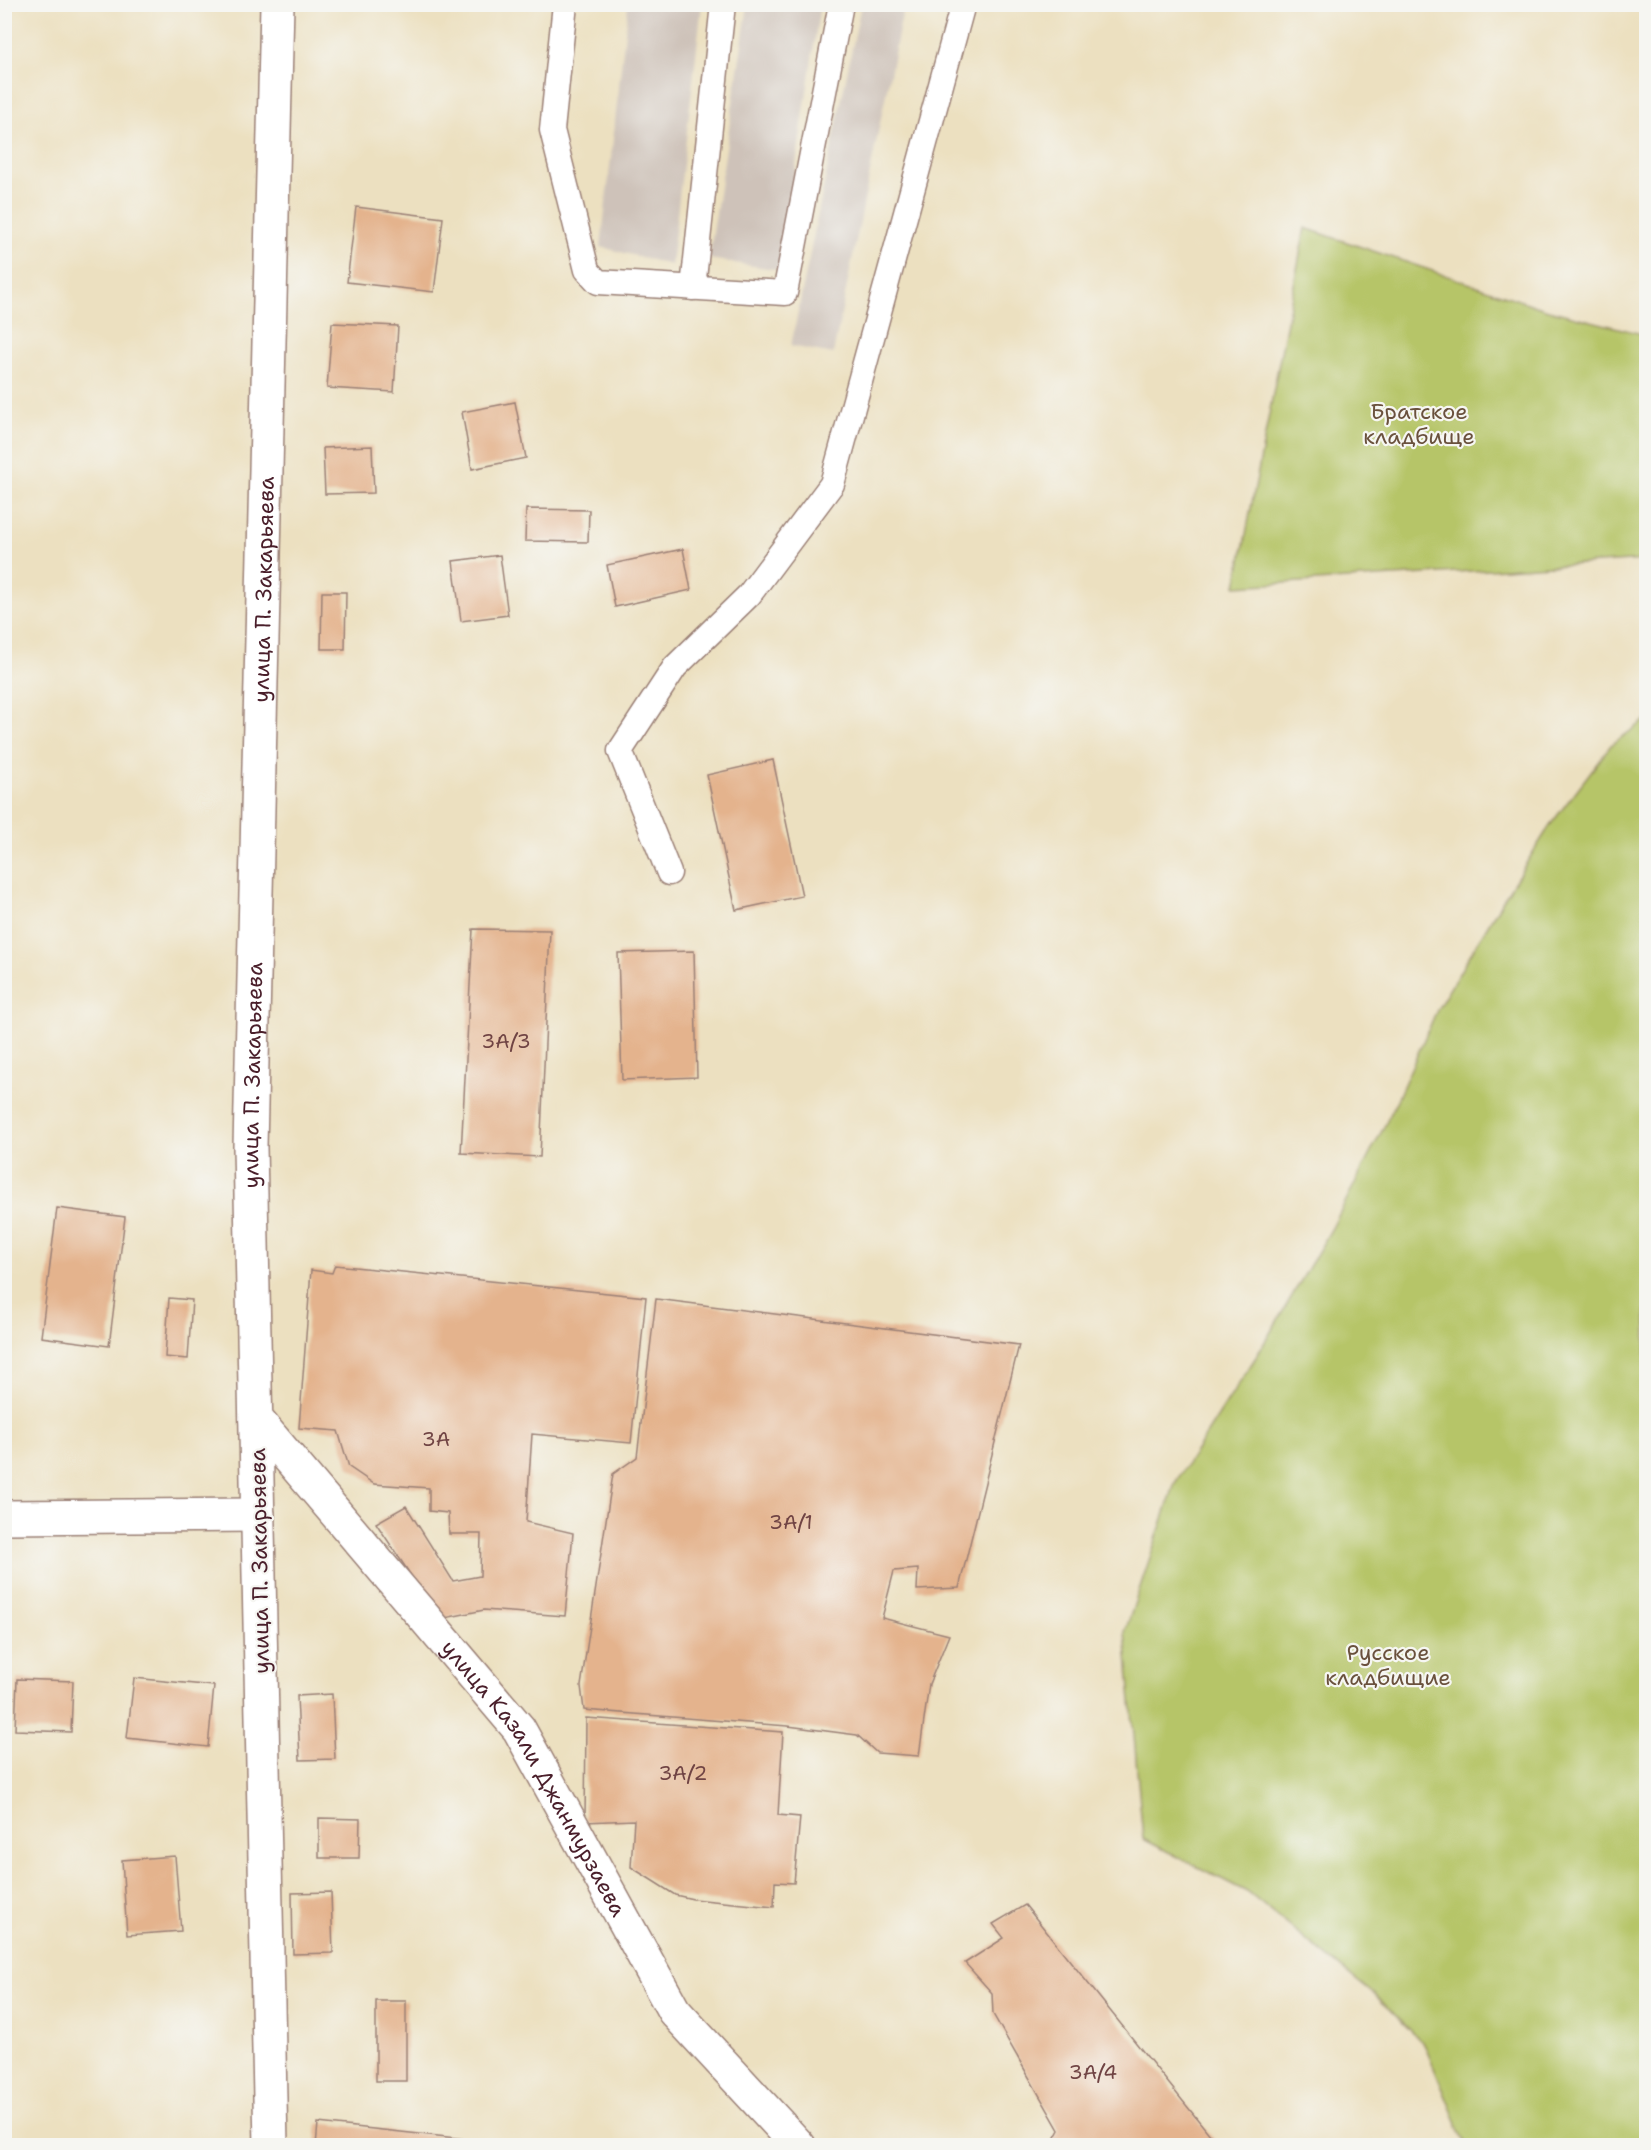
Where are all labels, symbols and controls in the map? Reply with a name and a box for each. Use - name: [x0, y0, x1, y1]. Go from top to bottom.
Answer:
- park label: Братское кладбище: [1363, 397, 1475, 451]
- street label: улица П. Закарьяева: [247, 476, 281, 703]
- street label: улица П. Закарьяева: [236, 962, 269, 1189]
- house number: 3А/3: [481, 1028, 531, 1054]
- house number: 3А: [422, 1426, 450, 1452]
- street label: улица П. Закарьяева: [243, 1447, 276, 1674]
- house number: 3А/1: [769, 1509, 813, 1535]
- street label: улица Казали Джанмурзаева: [435, 1634, 633, 1922]
- park label: Русское кладбищие: [1325, 1638, 1451, 1692]
- house number: 3А/2: [658, 1760, 708, 1786]
- house number: 3А/4: [1069, 2059, 1117, 2085]

